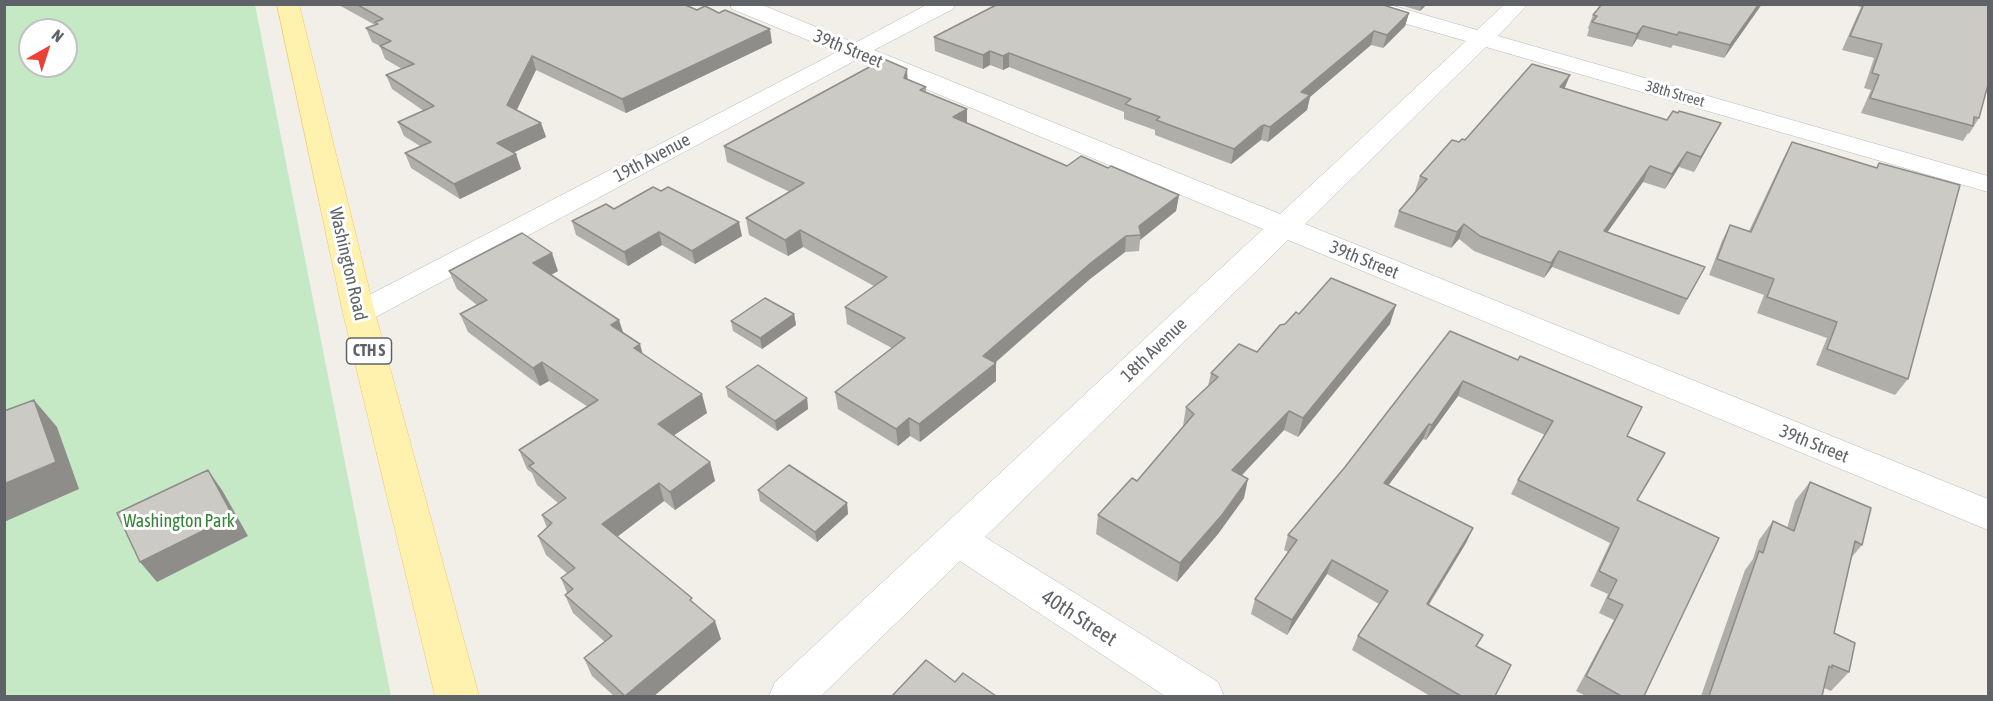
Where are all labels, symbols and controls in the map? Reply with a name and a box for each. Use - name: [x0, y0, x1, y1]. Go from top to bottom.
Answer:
- north arrow: [18, 18, 78, 78]
- street label: 39th Street: [810, 25, 886, 73]
- text: N: [49, 26, 67, 46]
- street label: 38th Street: [1643, 77, 1707, 111]
- street label: 19th Avenue: [610, 129, 694, 187]
- street label: Washington Road: [324, 205, 372, 323]
- street label: 39th Street: [1326, 236, 1402, 284]
- street label: 18th Avenue: [1117, 313, 1191, 387]
- road number: CTH S: [346, 338, 392, 364]
- street label: 39th Street: [1776, 420, 1852, 468]
- park label: Washington Park: [123, 510, 235, 532]
- street label: 40th Street: [1037, 584, 1121, 652]

